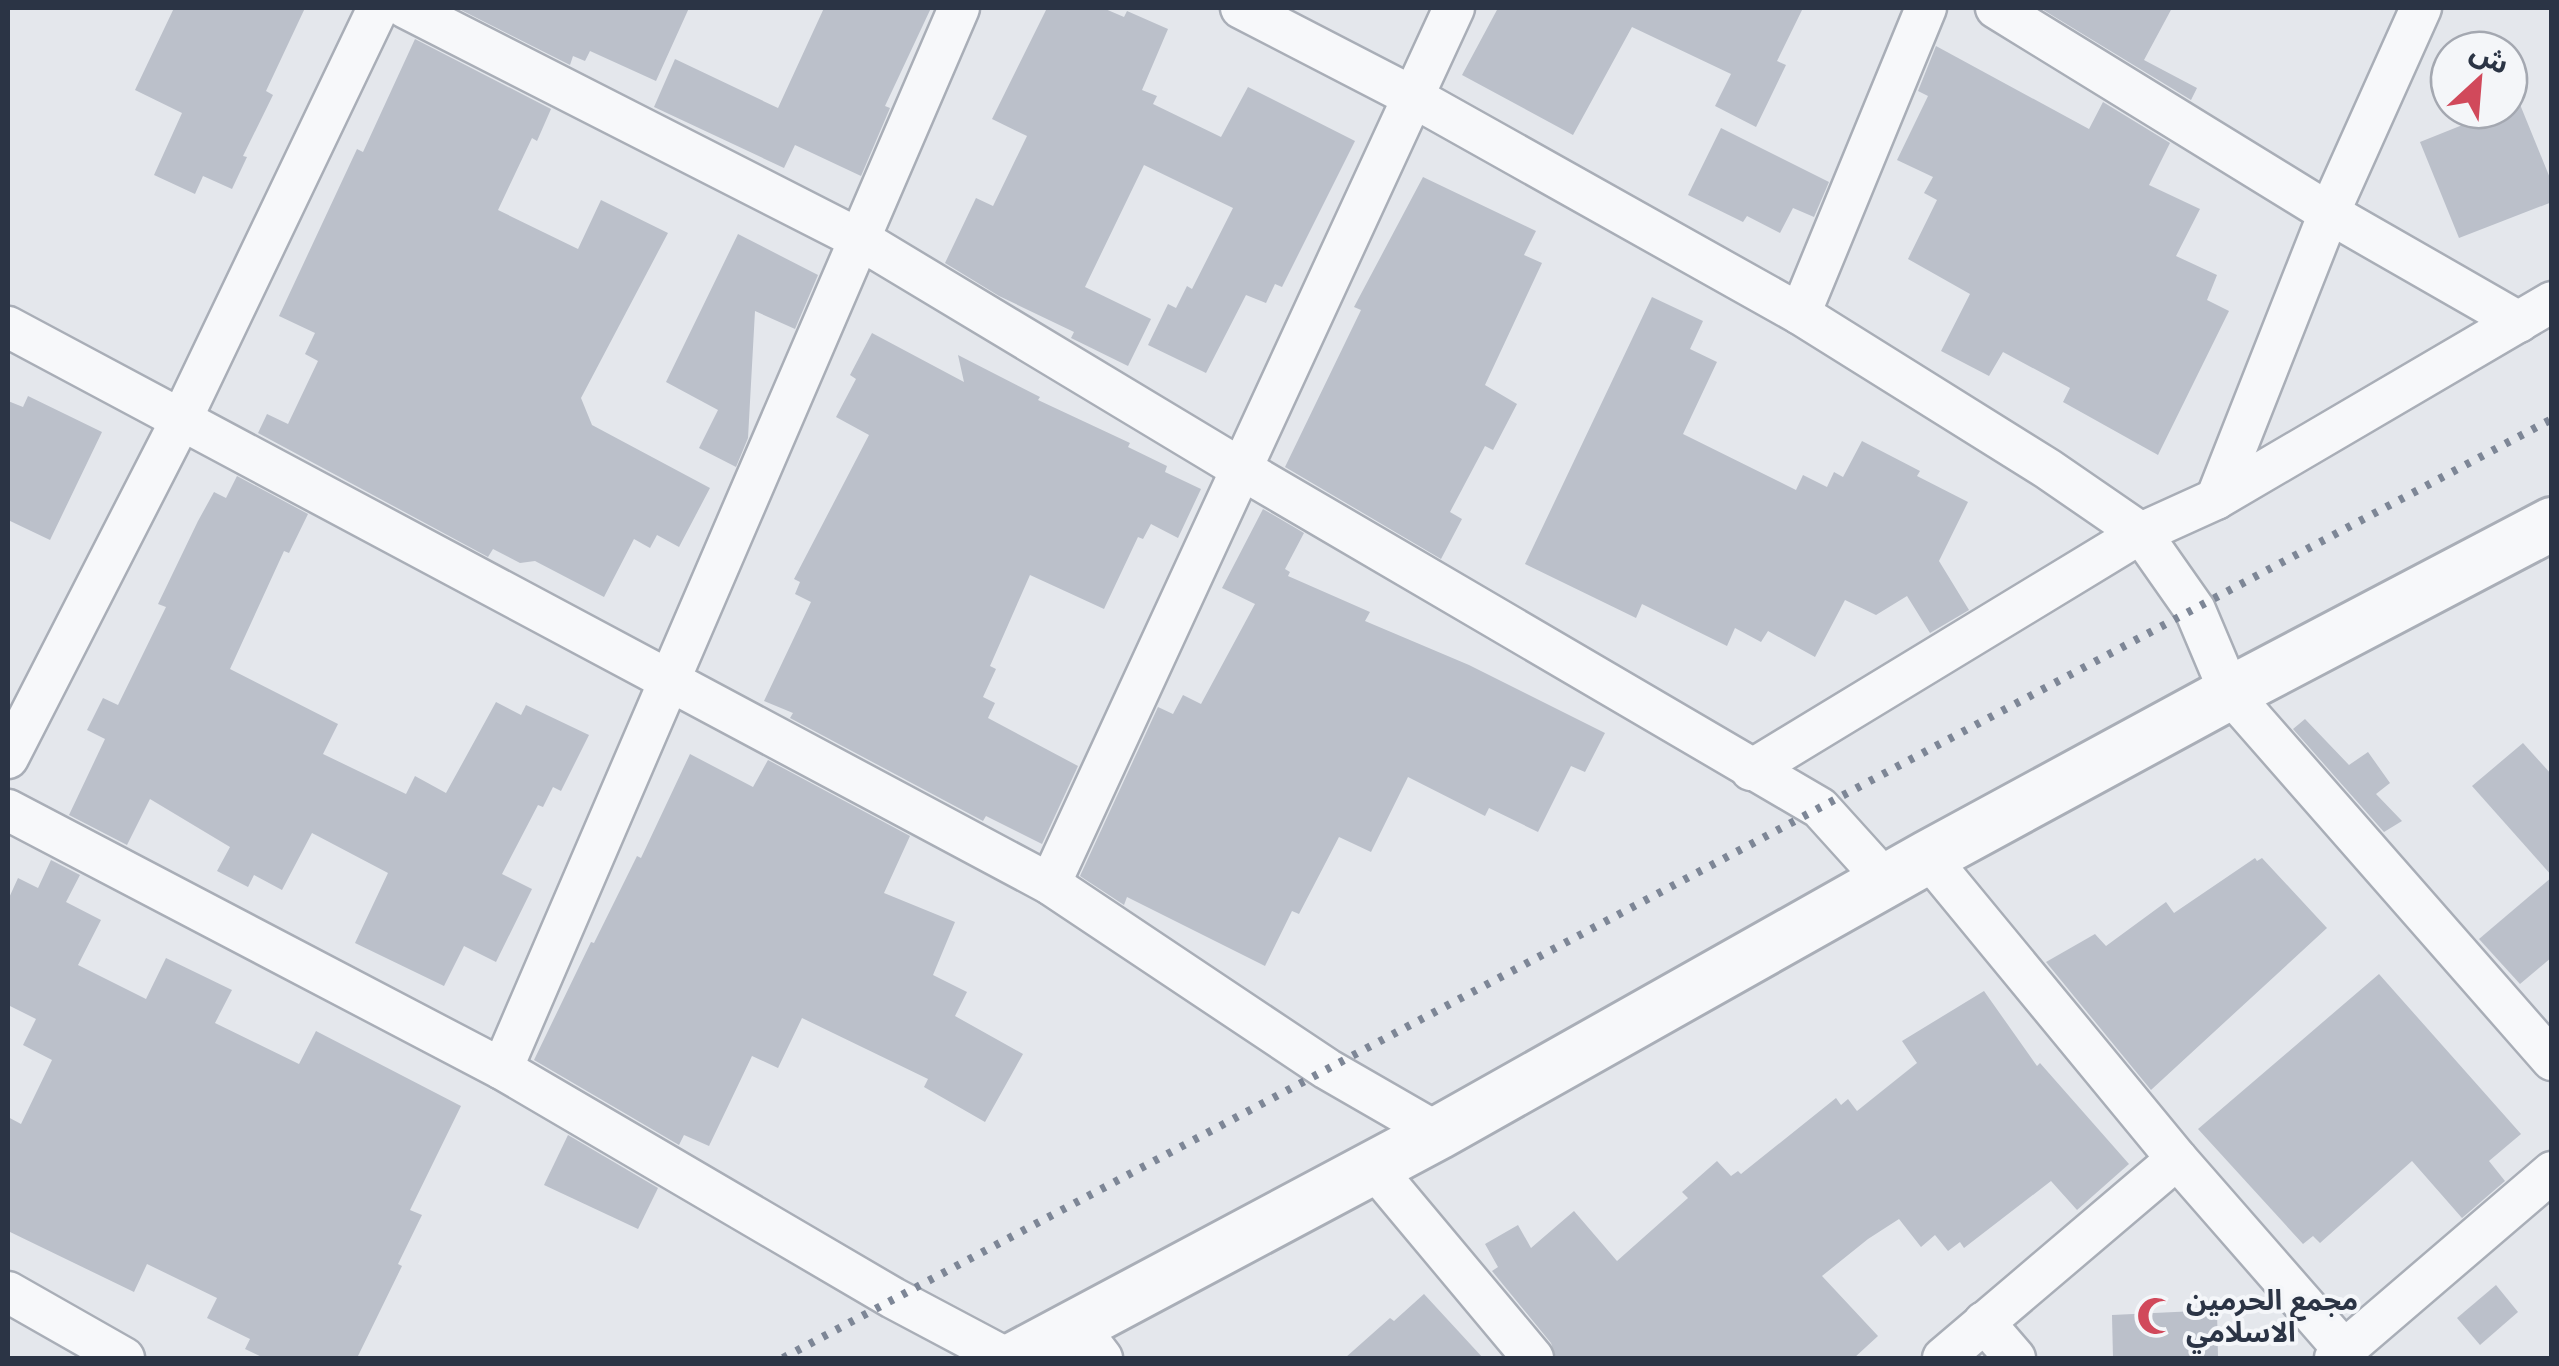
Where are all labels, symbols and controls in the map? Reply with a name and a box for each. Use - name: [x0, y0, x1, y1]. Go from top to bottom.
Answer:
- north arrow: [2429, 30, 2529, 130]
- text: ش: [2465, 34, 2515, 81]
- place label: مجمع الحرمين الاسلامي: [2186, 1283, 2358, 1354]
- mosque icon: مجمع الحرمين الاسلامي: [2135, 1295, 2177, 1337]

